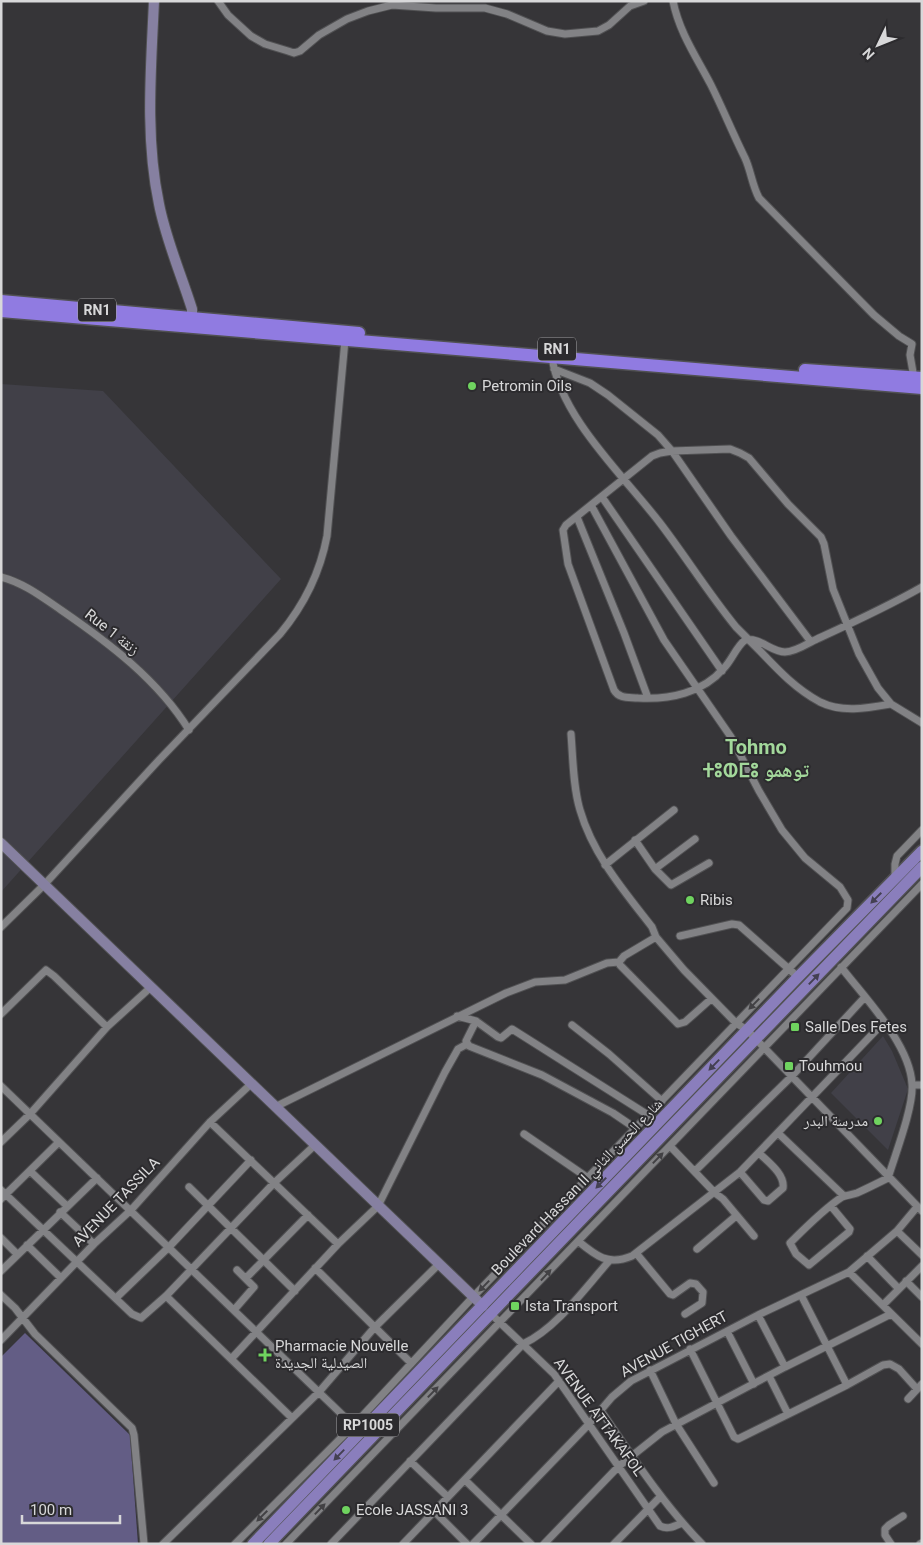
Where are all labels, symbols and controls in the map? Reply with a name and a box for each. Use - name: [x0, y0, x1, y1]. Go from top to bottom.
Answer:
- north arrow: [853, 20, 903, 70]
- text: N: [859, 45, 878, 63]
- road number: RN1: [78, 298, 116, 322]
- road number: RN1: [538, 338, 576, 360]
- place label: Petromin Oils: [482, 377, 572, 395]
- marker: Petromin Oils: [466, 380, 478, 392]
- street label: Rue 1 زنقة: [81, 605, 143, 659]
- district label: Tohmo ⵜⵓⵀⵎⵓ توهمو: [703, 735, 810, 782]
- place label: Ribis: [700, 891, 733, 909]
- one-way arrow: [870, 892, 882, 904]
- marker: Ribis: [684, 894, 696, 906]
- one-way arrow: [808, 973, 820, 985]
- one-way arrow: [748, 998, 760, 1010]
- place label: Salle Des Fetes: [805, 1018, 907, 1036]
- marker: Salle Des Fetes: [789, 1021, 801, 1033]
- place label: Touhmou: [799, 1057, 862, 1075]
- one-way arrow: [708, 1059, 720, 1071]
- marker: Touhmou: [783, 1060, 795, 1072]
- street label: Boulevard Hassan II شارع الحسن الثاني: [488, 1095, 668, 1281]
- place label: مدرسة البدر: [803, 1112, 868, 1130]
- marker: مدرسة البدر: [872, 1115, 884, 1127]
- one-way arrow: [652, 1152, 664, 1164]
- street label: AVENUE TASSILA: [69, 1153, 163, 1251]
- one-way arrow: [595, 1176, 607, 1188]
- one-way arrow: [540, 1269, 552, 1281]
- one-way arrow: [478, 1279, 490, 1291]
- place label: Ista Transport: [525, 1297, 618, 1315]
- marker: Ista Transport: [509, 1300, 521, 1312]
- street label: AVENUE TIGHERT: [617, 1307, 731, 1381]
- place label: Pharmacie Nouvelle الصيدلية الجديدة: [275, 1337, 408, 1372]
- marker: Pharmacie Nouvelle الصيدلية الجديدة: [259, 1349, 271, 1361]
- street label: AVENUE ATTAKAFOL: [550, 1354, 648, 1480]
- one-way arrow: [427, 1387, 439, 1399]
- road number: RP1005: [337, 1414, 399, 1436]
- one-way arrow: [333, 1448, 345, 1460]
- scale bar: [22, 1492, 120, 1524]
- text: 100 m: [30, 1501, 72, 1519]
- place label: Ecole JASSANI 3: [356, 1501, 469, 1519]
- one-way arrow: [314, 1503, 326, 1515]
- marker: Ecole JASSANI 3: [340, 1504, 352, 1516]
- one-way arrow: [256, 1510, 268, 1522]

